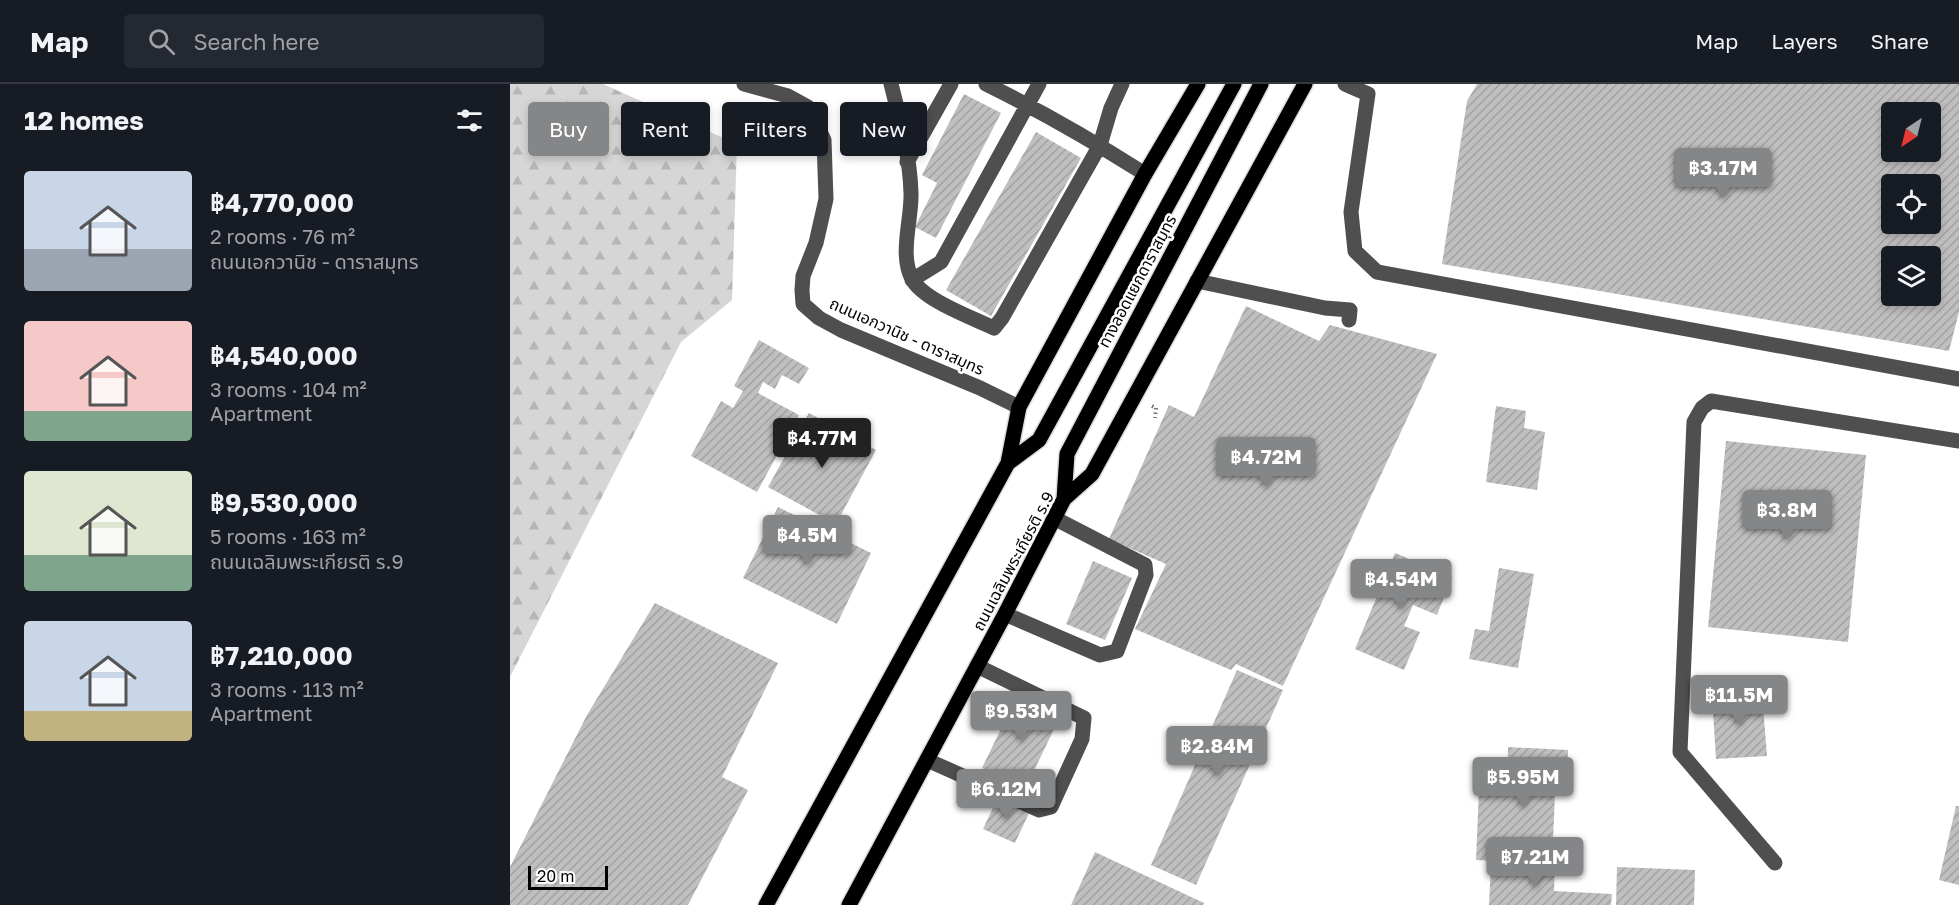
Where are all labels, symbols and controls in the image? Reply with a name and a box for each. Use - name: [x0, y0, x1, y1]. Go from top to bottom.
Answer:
- search box: [124, 14, 544, 68]
- text: Map: [30, 25, 88, 58]
- icon: search: [145, 25, 178, 58]
- text: Search here: [193, 28, 319, 55]
- text: Map: [1695, 28, 1738, 54]
- text: Layers: [1771, 28, 1838, 54]
- text: Share: [1871, 28, 1929, 54]
- chip: Buy: [528, 102, 609, 156]
- chip: Rent: [621, 102, 710, 156]
- chip: Filters: [722, 102, 828, 156]
- chip: New: [840, 102, 927, 156]
- north arrow: [1881, 102, 1941, 162]
- map controls: [1881, 102, 1941, 306]
- icon: filters: [453, 104, 486, 137]
- text: 12 homes: [24, 105, 144, 136]
- pin: ฿3.17M: [1674, 148, 1772, 199]
- text: ฿3.17M: [1688, 155, 1758, 179]
- button: locate: [1881, 174, 1941, 234]
- text: ฿4,770,000: [210, 187, 354, 218]
- icon: home: [72, 195, 144, 267]
- street label: ทางลอดแยกดาราสมุทร: [1093, 211, 1181, 351]
- text: 2 rooms · 76 m²: [210, 224, 355, 248]
- button: layers: [1881, 246, 1941, 306]
- text: ถนนเอกวานิช - ดาราสมุทร: [210, 249, 419, 273]
- street label: ถนนเอกวานิช - ดาราสมุทร: [827, 293, 987, 379]
- text: ฿4,540,000: [210, 340, 358, 371]
- icon: home: [72, 345, 144, 417]
- text: 3 rooms · 104 m²: [210, 377, 367, 401]
- text: Apartment: [210, 401, 313, 425]
- pin: ฿4.77M: [773, 418, 871, 469]
- text: ฿4.77M: [787, 425, 857, 449]
- pin: ฿4.72M: [1217, 437, 1315, 488]
- text: ฿4.72M: [1230, 444, 1302, 468]
- text: ฿9,530,000: [210, 487, 358, 518]
- street label: ถนนเฉลิมพระเกียรติ ร.9: [968, 488, 1058, 634]
- pin: ฿3.8M: [1745, 490, 1829, 541]
- icon: home: [72, 495, 144, 567]
- text: ฿3.8M: [1757, 497, 1817, 521]
- pin: ฿4.5M: [765, 515, 849, 566]
- text: ฿4.5M: [777, 522, 837, 546]
- text: 5 rooms · 163 m²: [210, 524, 366, 548]
- text: ถนนเฉลิมพระเกียรติ ร.9: [210, 549, 404, 573]
- pin: ฿4.54M: [1352, 559, 1450, 610]
- text: ฿4.54M: [1364, 566, 1438, 590]
- text: ฿7,210,000: [210, 640, 353, 671]
- icon: home: [72, 645, 144, 717]
- pin: ฿11.5M: [1690, 675, 1788, 726]
- text: 3 rooms · 113 m²: [210, 677, 364, 701]
- text: ฿11.5M: [1705, 682, 1773, 706]
- pin: ฿9.53M: [972, 691, 1070, 742]
- text: ฿9.53M: [985, 698, 1057, 722]
- text: Apartment: [210, 701, 313, 725]
- pin: ฿2.84M: [1168, 726, 1266, 777]
- text: ฿2.84M: [1180, 733, 1254, 757]
- pin: ฿5.95M: [1474, 757, 1572, 808]
- text: ฿5.95M: [1487, 764, 1559, 788]
- pin: ฿6.12M: [957, 769, 1055, 820]
- text: ฿6.12M: [970, 776, 1042, 800]
- pin: ฿7.21M: [1486, 837, 1584, 888]
- text: ฿7.21M: [1500, 844, 1570, 868]
- scale bar: [528, 863, 608, 890]
- text: 20 m: [537, 866, 574, 886]

